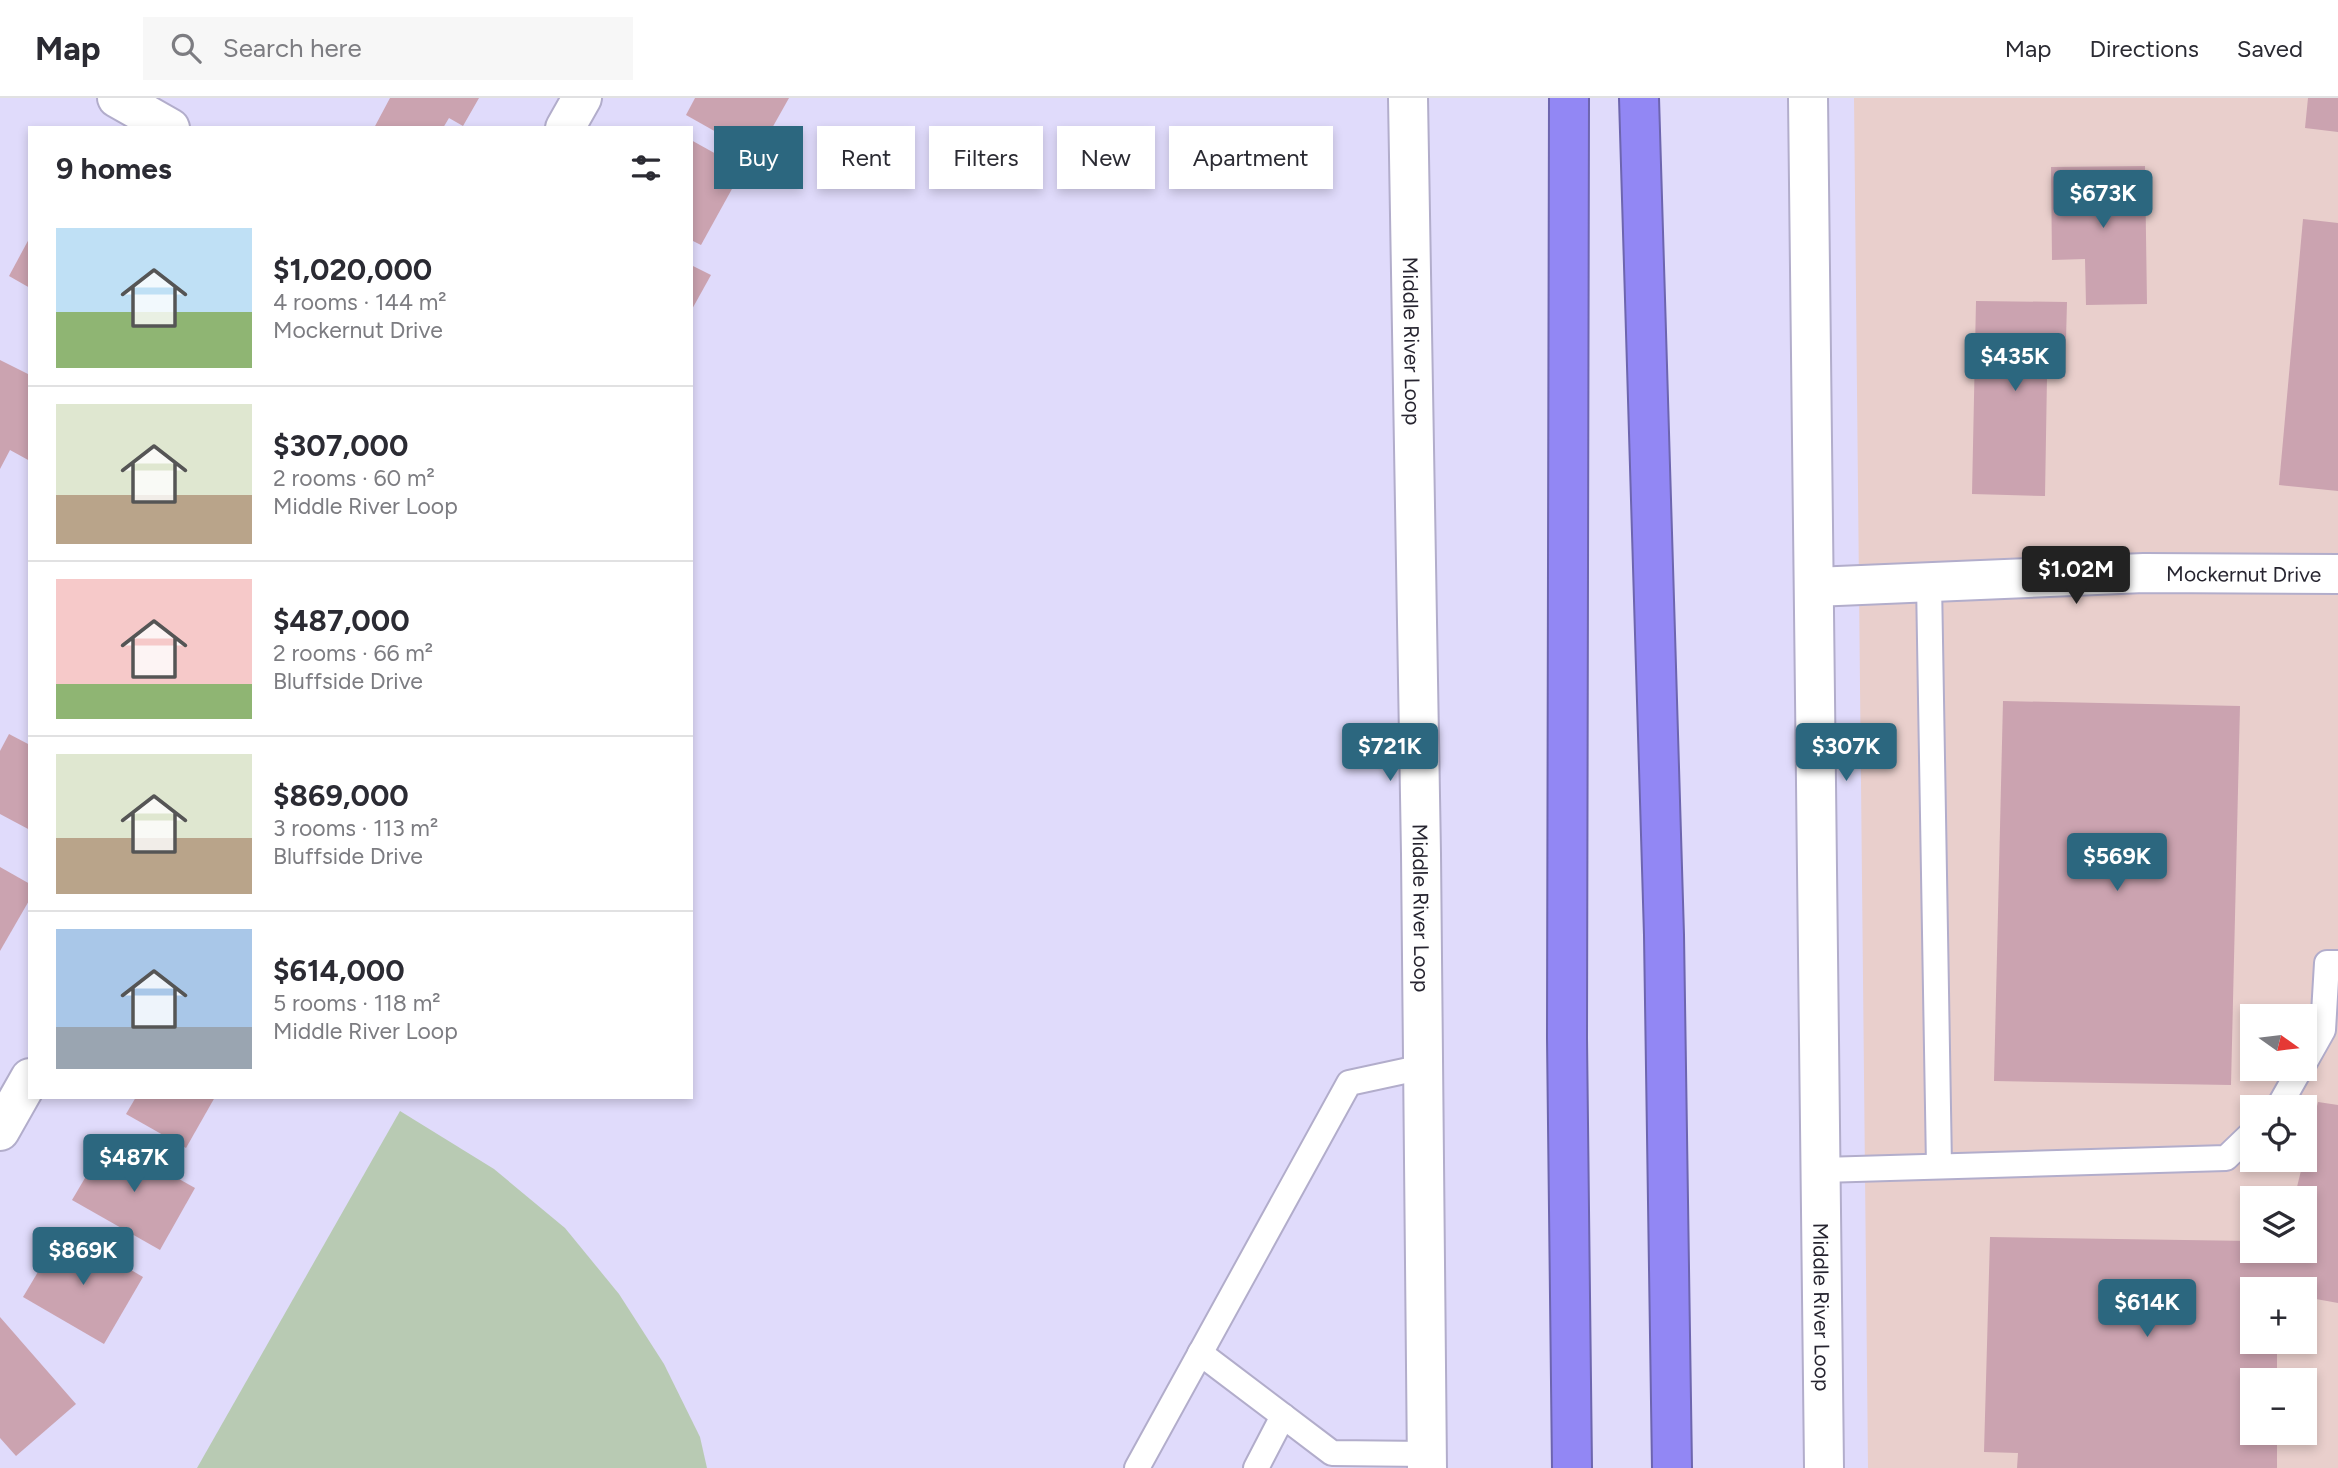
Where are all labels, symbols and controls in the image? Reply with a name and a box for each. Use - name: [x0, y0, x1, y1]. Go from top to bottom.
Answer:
- search box: [143, 17, 633, 80]
- text: Map: [35, 29, 101, 68]
- icon: search: [167, 29, 205, 67]
- text: Search here: [223, 32, 362, 64]
- text: Map: [2005, 34, 2051, 63]
- text: Directions: [2089, 34, 2199, 63]
- text: Saved: [2237, 34, 2303, 63]
- chip: Buy: [714, 126, 803, 189]
- chip: Rent: [817, 126, 915, 189]
- chip: Filters: [929, 126, 1043, 189]
- chip: New: [1057, 126, 1155, 189]
- chip: Apartment: [1169, 126, 1333, 189]
- icon: filters: [627, 149, 665, 187]
- text: 9 homes: [56, 150, 172, 187]
- pin: $673K: [2054, 170, 2152, 230]
- text: $673K: [2070, 179, 2136, 207]
- text: $1,020,000: [273, 251, 432, 288]
- icon: home: [112, 256, 196, 340]
- street label: Middle River Loop: [1398, 256, 1426, 426]
- text: 4 rooms · 144 m²: [273, 288, 447, 316]
- text: Mockernut Drive: [273, 316, 443, 344]
- pin: $435K: [1966, 334, 2064, 393]
- text: $435K: [1981, 342, 2049, 370]
- text: $307,000: [273, 427, 408, 464]
- icon: home: [112, 432, 196, 516]
- text: 2 rooms · 60 m²: [273, 464, 435, 492]
- text: Middle River Loop: [273, 492, 458, 520]
- pin: $1.02M: [2019, 546, 2133, 606]
- text: $1.02M: [2038, 555, 2114, 583]
- street label: Mockernut Drive: [2166, 561, 2321, 586]
- text: $487,000: [273, 602, 410, 639]
- icon: home: [112, 607, 196, 691]
- text: 2 rooms · 66 m²: [273, 639, 433, 667]
- text: Bluffside Drive: [273, 667, 423, 695]
- pin: $721K: [1341, 724, 1439, 783]
- pin: $307K: [1797, 724, 1895, 783]
- text: $721K: [1358, 732, 1422, 760]
- text: $307K: [1812, 732, 1880, 760]
- text: $869,000: [273, 777, 409, 814]
- icon: home: [112, 782, 196, 866]
- text: 3 rooms · 113 m²: [273, 814, 438, 842]
- street label: Middle River Loop: [1408, 823, 1435, 992]
- pin: $569K: [2068, 834, 2166, 893]
- text: Bluffside Drive: [273, 842, 423, 870]
- text: $569K: [2083, 842, 2151, 870]
- text: $614,000: [273, 952, 405, 989]
- icon: home: [112, 957, 196, 1041]
- text: 5 rooms · 118 m²: [273, 989, 441, 1017]
- north arrow: [2240, 1004, 2317, 1082]
- map controls: [2240, 1004, 2317, 1445]
- text: Middle River Loop: [273, 1017, 458, 1045]
- button: locate: [2240, 1095, 2317, 1172]
- pin: $487K: [85, 1134, 183, 1194]
- text: $487K: [99, 1143, 169, 1171]
- button: layers: [2240, 1186, 2317, 1263]
- street label: Middle River Loop: [1809, 1222, 1836, 1391]
- pin: $869K: [34, 1228, 132, 1287]
- text: $869K: [49, 1236, 117, 1264]
- button: +: [2240, 1277, 2317, 1354]
- pin: $614K: [2098, 1280, 2196, 1339]
- text: $614K: [2114, 1288, 2180, 1316]
- button: −: [2240, 1368, 2317, 1445]

